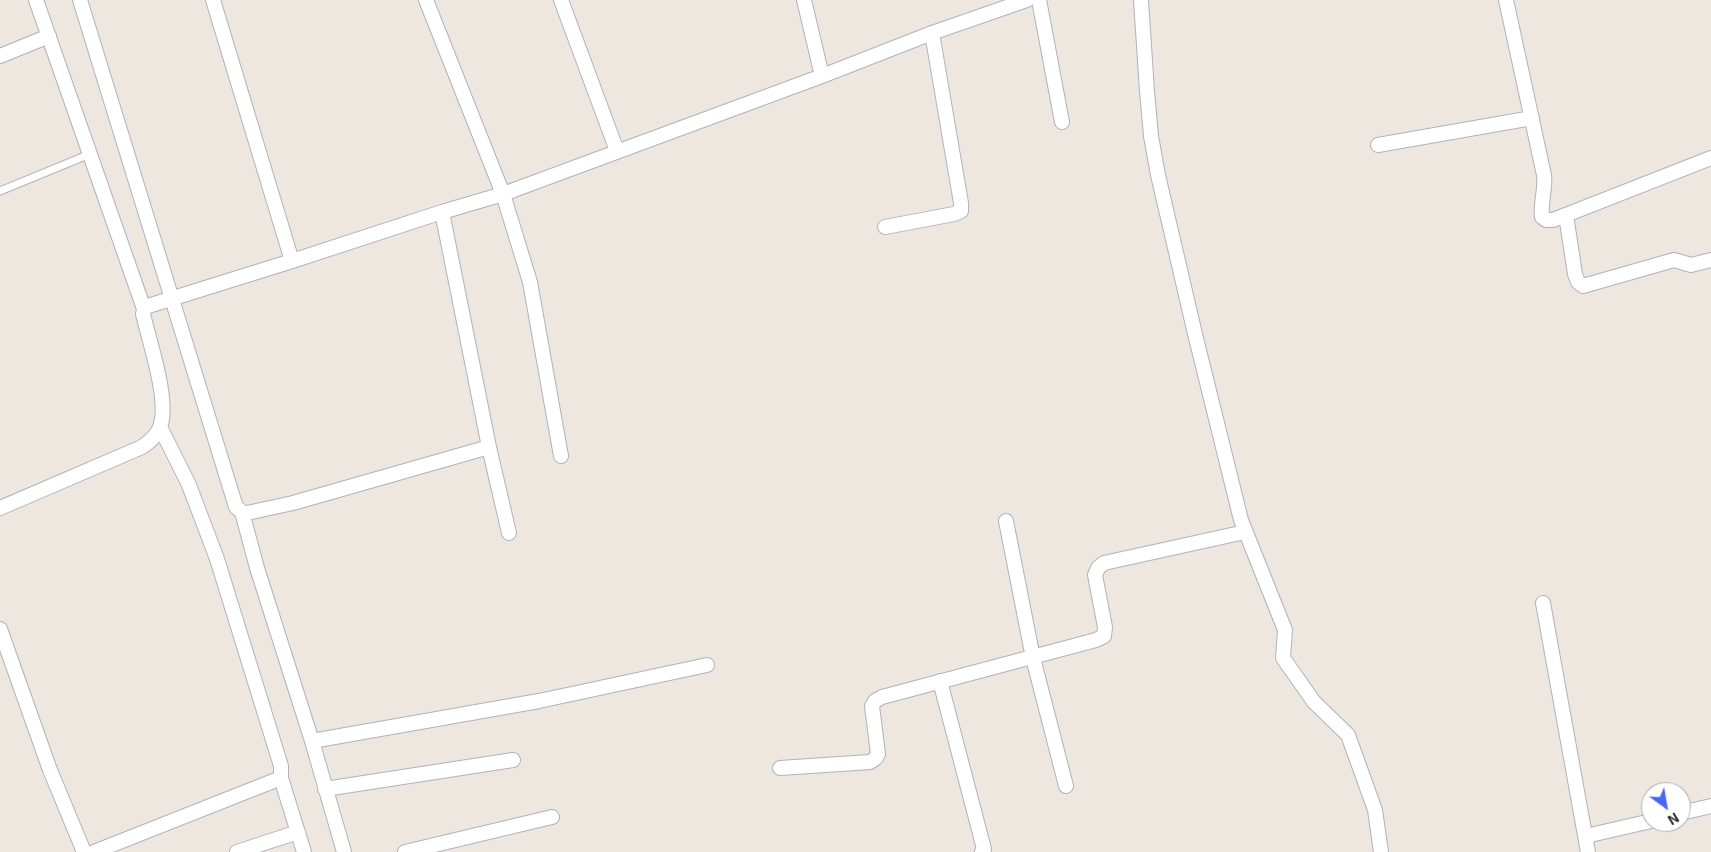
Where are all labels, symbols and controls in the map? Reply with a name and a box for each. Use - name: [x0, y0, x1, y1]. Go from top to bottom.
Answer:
- north arrow: [1641, 782, 1691, 832]
- text: N: [1665, 809, 1682, 829]

